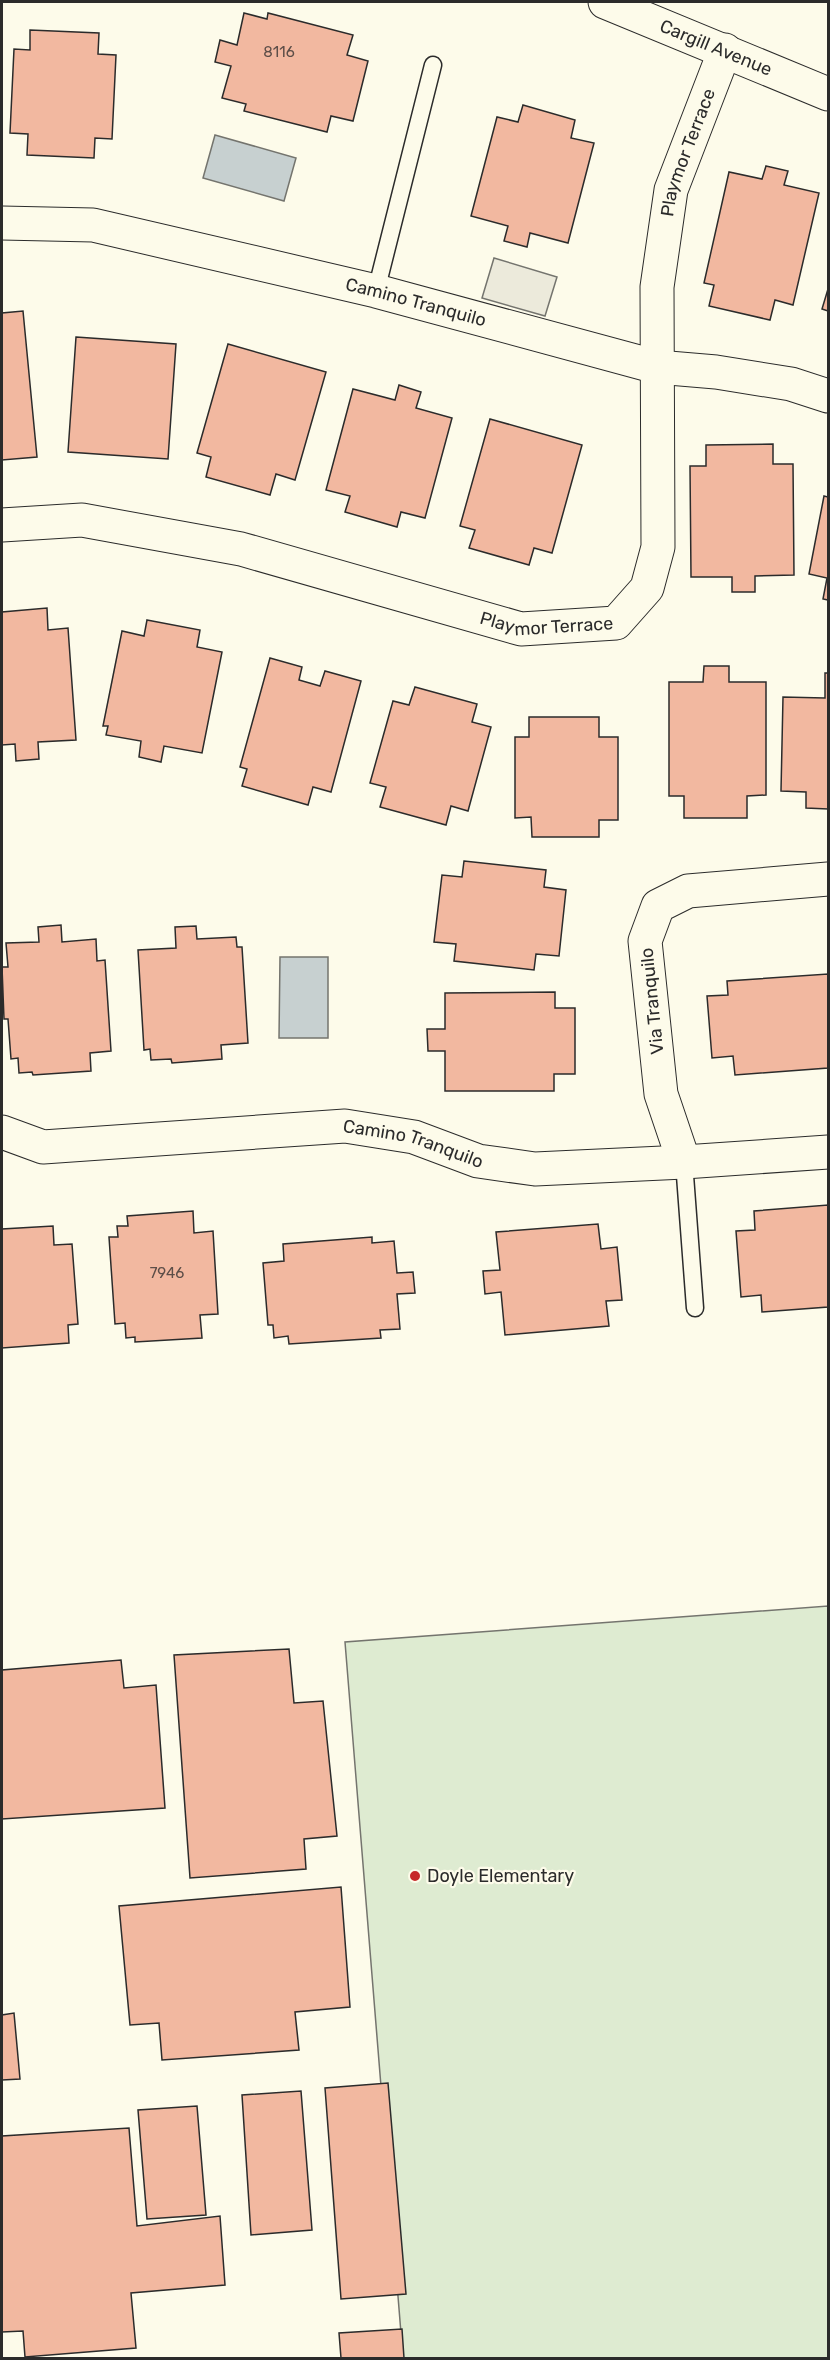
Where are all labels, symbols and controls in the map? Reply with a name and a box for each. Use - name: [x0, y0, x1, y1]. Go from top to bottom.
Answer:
- street label: Cargill Avenue: [657, 15, 775, 81]
- house number: 8116: [263, 43, 295, 61]
- street label: Playmor Terrace: [656, 85, 720, 218]
- street label: Camino Tranquilo: [343, 273, 489, 331]
- street label: Playmor Terrace: [477, 607, 614, 640]
- street label: Via Tranquilo: [635, 947, 669, 1055]
- street label: Camino Tranquilo: [342, 1115, 486, 1173]
- house number: 7946: [150, 1264, 184, 1282]
- place label: Doyle Elementary: [427, 1865, 574, 1887]
- marker: Doyle Elementary: [408, 1869, 422, 1883]

